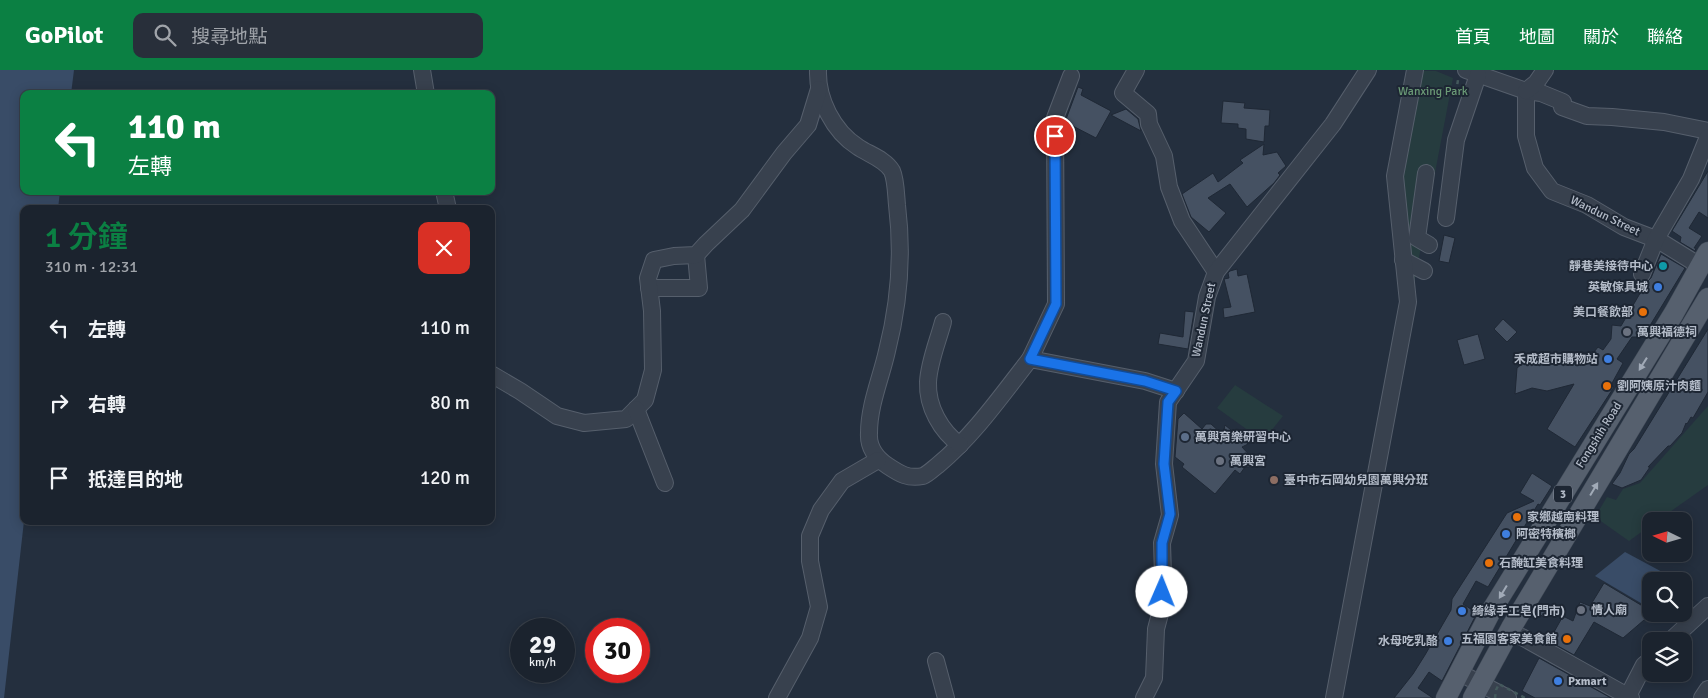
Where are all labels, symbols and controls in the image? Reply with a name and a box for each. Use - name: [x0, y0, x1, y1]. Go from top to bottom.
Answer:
- search box: [133, 13, 483, 58]
- text: GoPilot: [25, 20, 103, 50]
- icon: search: [151, 21, 179, 49]
- text: 搜尋地點: [191, 25, 267, 49]
- text: 首頁: [1455, 26, 1491, 48]
- text: 地圖: [1519, 26, 1555, 48]
- text: 關於: [1583, 26, 1619, 48]
- text: 聯絡: [1647, 26, 1683, 48]
- park label: Wanxing Park: [1398, 84, 1468, 99]
- text: 110 m: [128, 105, 221, 148]
- icon: left: [45, 110, 110, 175]
- pin: [1034, 115, 1076, 157]
- icon: arrive: [1041, 122, 1069, 150]
- text: 左轉: [128, 153, 172, 180]
- street label: Wandun Street: [1568, 193, 1642, 239]
- text: 1 分鐘: [45, 219, 128, 256]
- button: close: [418, 222, 470, 274]
- text: 310 m · 12:31: [45, 257, 138, 277]
- place label: 靜巷美接待中心: [1569, 259, 1653, 274]
- marker: 靜巷美接待中心: [1657, 260, 1669, 272]
- place label: 英敏傢具城: [1588, 280, 1648, 295]
- street label: Wandun Street: [1189, 281, 1219, 359]
- marker: 英敏傢具城: [1652, 281, 1664, 293]
- place label: 美口餐飲部: [1573, 305, 1633, 320]
- marker: 美口餐飲部: [1637, 306, 1649, 318]
- icon: left: [45, 314, 73, 342]
- text: 110 m: [420, 316, 470, 340]
- text: 左轉: [88, 318, 126, 342]
- place label: 萬興福德祠: [1637, 325, 1697, 340]
- marker: 萬興福德祠: [1621, 326, 1633, 338]
- place label: 禾成超市購物站: [1514, 352, 1598, 367]
- marker: 禾成超市購物站: [1602, 353, 1614, 365]
- one-way arrow: [1638, 358, 1647, 371]
- place label: 劉阿姨原汁肉麵: [1617, 379, 1701, 394]
- marker: 劉阿姨原汁肉麵: [1601, 380, 1613, 392]
- icon: right: [45, 389, 73, 417]
- text: 80 m: [430, 391, 470, 415]
- text: 右轉: [88, 393, 126, 417]
- street label: Fongshih Road: [1573, 399, 1625, 471]
- place label: 萬興育樂研習中心: [1195, 430, 1291, 445]
- marker: 萬興育樂研習中心: [1179, 431, 1191, 443]
- place label: 萬興宮: [1230, 454, 1266, 469]
- marker: 萬興宮: [1214, 455, 1226, 467]
- icon: arrive: [45, 464, 73, 492]
- text: 120 m: [420, 466, 470, 490]
- text: 抵達目的地: [88, 468, 183, 492]
- place label: 臺中市石岡幼兒園萬興分班: [1284, 473, 1428, 488]
- marker: 臺中市石岡幼兒園萬興分班: [1268, 474, 1280, 486]
- one-way arrow: [1589, 483, 1598, 496]
- road number: 3: [1554, 486, 1572, 502]
- place label: 家鄉越南料理: [1527, 510, 1599, 525]
- marker: 家鄉越南料理: [1511, 511, 1523, 523]
- north arrow: [1642, 512, 1692, 562]
- map controls: [1642, 512, 1692, 682]
- place label: 阿密特檳榔: [1516, 527, 1576, 542]
- marker: 阿密特檳榔: [1500, 528, 1512, 540]
- place label: 石醃缸美食料理: [1499, 556, 1583, 571]
- marker: 石醃缸美食料理: [1483, 557, 1495, 569]
- position arrow: [1135, 565, 1187, 617]
- button: search: [1642, 572, 1692, 622]
- one-way arrow: [1498, 586, 1508, 599]
- place label: 情人廟: [1591, 603, 1627, 618]
- place label: 綺緣手工皂(門市): [1472, 604, 1565, 619]
- marker: 情人廟: [1575, 604, 1587, 616]
- marker: 綺緣手工皂(門市): [1456, 605, 1468, 617]
- speed limit sign: 30: [585, 618, 650, 683]
- text: 29: [529, 629, 556, 660]
- place label: 五福園客家美食館: [1461, 632, 1557, 647]
- button: layers: [1642, 632, 1692, 682]
- marker: 五福園客家美食館: [1561, 633, 1573, 645]
- place label: 水母吃乳酪: [1378, 634, 1438, 649]
- marker: 水母吃乳酪: [1442, 635, 1454, 647]
- text: km/h: [529, 655, 556, 670]
- place label: Pxmart: [1568, 674, 1607, 689]
- marker: Pxmart: [1552, 675, 1564, 687]

